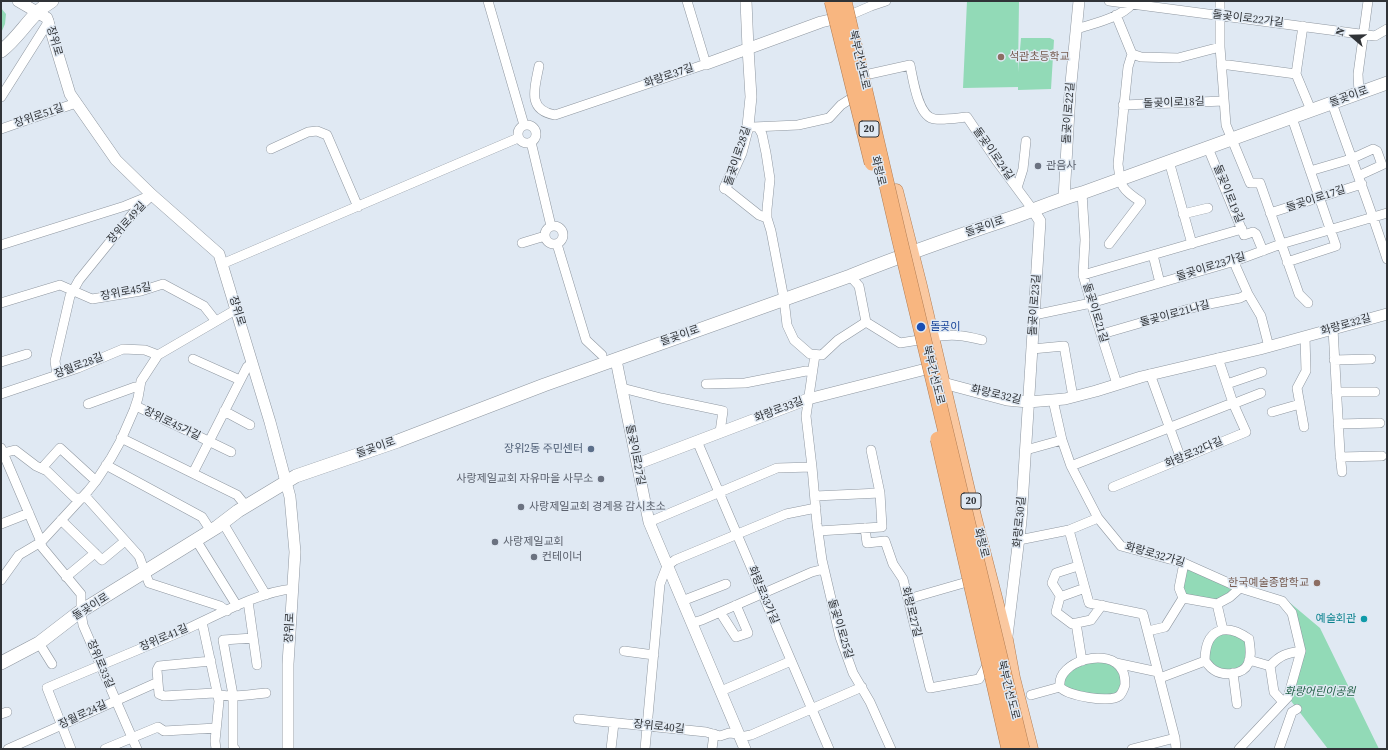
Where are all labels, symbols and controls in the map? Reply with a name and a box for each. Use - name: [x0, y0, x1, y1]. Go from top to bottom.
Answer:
- street label: 돌곶이로22가길: [1212, 8, 1284, 30]
- north arrow: [1332, 16, 1372, 56]
- street label: 장위로: [43, 25, 65, 57]
- text: N: [1332, 25, 1349, 38]
- street label: 북부간선도로: [846, 29, 872, 91]
- place label: 석관초등학교: [1009, 50, 1070, 64]
- marker: 석관초등학교: [996, 52, 1006, 62]
- street label: 화랑로37길: [643, 61, 695, 91]
- street label: 돌곶이로22길: [1060, 82, 1078, 144]
- street label: 돌곶이로: [1328, 84, 1370, 110]
- street label: 돌곶이로18길: [1143, 95, 1205, 111]
- street label: 장위로51길: [13, 101, 65, 131]
- road number: 20: [859, 121, 879, 137]
- street label: 돌곶이로28길: [722, 125, 754, 187]
- street label: 돌곶이로24길: [970, 125, 1016, 183]
- street label: 화랑로: [868, 155, 888, 187]
- place label: 관음사: [1046, 159, 1076, 173]
- marker: 관음사: [1033, 161, 1043, 171]
- street label: 돌곶이로19길: [1210, 163, 1246, 225]
- street label: 돌곶이로17길: [1285, 183, 1347, 215]
- street label: 장위로49길: [105, 199, 149, 247]
- street label: 돌곶이로: [964, 214, 1006, 240]
- street label: 돌곶이로23가길: [1175, 250, 1247, 284]
- street label: 돌곶이로23길: [1026, 274, 1044, 336]
- street label: 장위로45길: [99, 281, 153, 303]
- street label: 돌곶이로21길: [1080, 282, 1110, 344]
- street label: 장위로: [226, 295, 248, 327]
- street label: 돌곶이로21나길: [1139, 298, 1211, 330]
- street label: 화랑로32길: [1319, 312, 1373, 338]
- place label: 돌곶이: [930, 320, 960, 334]
- marker: 돌곶이: [915, 321, 927, 333]
- street label: 돌곶이로: [659, 323, 701, 349]
- street label: 북부간선도로: [919, 344, 947, 406]
- street label: 장월로28길: [53, 351, 105, 381]
- street label: 화랑로32길: [969, 383, 1023, 407]
- street label: 화랑로33길: [753, 395, 805, 425]
- street label: 장위로45가길: [141, 405, 203, 443]
- street label: 돌곶이로27길: [623, 424, 647, 486]
- street label: 돌곶이로: [355, 435, 397, 461]
- street label: 화랑로32다길: [1163, 435, 1225, 471]
- place label: 장위2동 주민센터: [504, 442, 583, 456]
- marker: 장위2동 주민센터: [586, 444, 596, 454]
- place label: 사랑제일교회 자유마을 사무소: [456, 472, 593, 486]
- marker: 사랑제일교회 자유마을 사무소: [596, 474, 606, 484]
- road number: 20: [961, 493, 981, 509]
- street label: 화랑로30길: [1011, 496, 1029, 548]
- place label: 사랑제일교회 경계용 감시초소: [529, 500, 666, 514]
- marker: 사랑제일교회 경계용 감시초소: [516, 502, 526, 512]
- street label: 화랑로: [971, 527, 991, 559]
- place label: 사랑제일교회: [503, 535, 564, 549]
- marker: 사랑제일교회: [490, 537, 500, 547]
- street label: 화랑로32가길: [1124, 540, 1186, 570]
- place label: 컨테이너: [542, 550, 582, 564]
- marker: 컨테이너: [529, 552, 539, 562]
- street label: 화랑로33가길: [745, 564, 781, 626]
- place label: 한국예술종합학교: [1228, 576, 1309, 590]
- marker: 한국예술종합학교: [1312, 578, 1322, 588]
- street label: 화랑로27길: [898, 585, 924, 639]
- street label: 돌곶이로: [70, 591, 112, 623]
- street label: 돌곶이로25길: [825, 598, 855, 660]
- street label: 장위로: [283, 612, 297, 644]
- place label: 예술회관: [1316, 612, 1356, 626]
- marker: 예술회관: [1359, 614, 1369, 624]
- street label: 장위로41길: [138, 622, 190, 654]
- street label: 장위로33길: [84, 638, 116, 690]
- street label: 북부간선도로: [994, 659, 1022, 721]
- park label: 화랑어린이공원: [1285, 685, 1355, 699]
- street label: 장월로24길: [57, 698, 109, 732]
- street label: 장위로40길: [633, 718, 685, 736]

